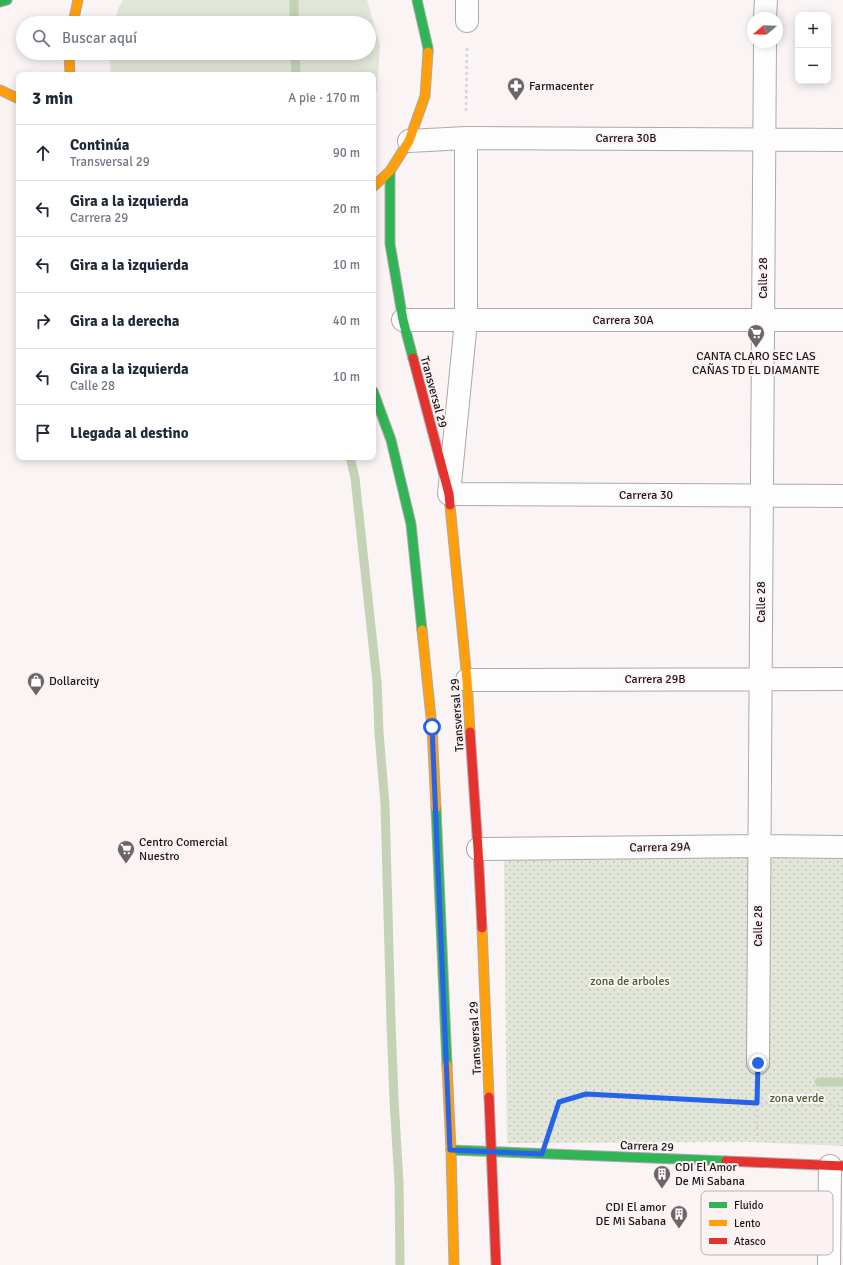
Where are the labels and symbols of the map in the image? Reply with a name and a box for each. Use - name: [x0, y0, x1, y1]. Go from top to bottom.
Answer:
- north arrow: [747, 12, 783, 48]
- pharmacy icon: Farmacenter: [506, 76, 526, 101]
- place label: Farmacenter: [529, 79, 594, 94]
- street label: Carrera 30B: [595, 131, 657, 146]
- street label: Calle 28: [756, 257, 771, 299]
- street label: Carrera 30A: [592, 313, 654, 328]
- supermarket icon: CANTA CLARO SEC LAS CAÑAS TD EL DIAMANTE: [746, 323, 766, 348]
- place label: CANTA CLARO SEC LAS CAÑAS TD EL DIAMANTE: [692, 349, 820, 378]
- street label: Transversal 29: [417, 355, 450, 430]
- street label: Carrera 30: [619, 488, 673, 503]
- street label: Calle 28: [754, 581, 769, 623]
- shop icon: Dollarcity: [26, 671, 46, 696]
- street label: Carrera 29B: [624, 672, 686, 687]
- place label: Dollarcity: [49, 674, 99, 689]
- street label: Transversal 29: [447, 678, 468, 752]
- route start: [423, 718, 441, 736]
- place label: Centro Comercial Nuestro: [139, 835, 228, 864]
- supermarket icon: Centro Comercial Nuestro: [116, 839, 136, 864]
- street label: Carrera 29A: [629, 839, 691, 856]
- street label: Calle 28: [751, 905, 766, 947]
- park label: zona de arboles: [590, 974, 670, 989]
- street label: Transversal 29: [466, 1001, 485, 1075]
- route end: [749, 1054, 767, 1072]
- park label: zona verde: [770, 1091, 824, 1106]
- street label: Carrera 29: [620, 1138, 674, 1155]
- place label: CDI El Amor De Mi Sabana: [675, 1160, 745, 1189]
- building icon: CDI El Amor De Mi Sabana: [652, 1164, 672, 1189]
- legend: [701, 1191, 833, 1255]
- text: Fluido: [734, 1199, 764, 1212]
- place label: CDI El amor DE Mi Sabana: [595, 1200, 667, 1229]
- building icon: CDI El amor DE Mi Sabana: [669, 1204, 689, 1229]
- text: Lento: [734, 1217, 761, 1230]
- text: Atasco: [734, 1235, 766, 1248]

